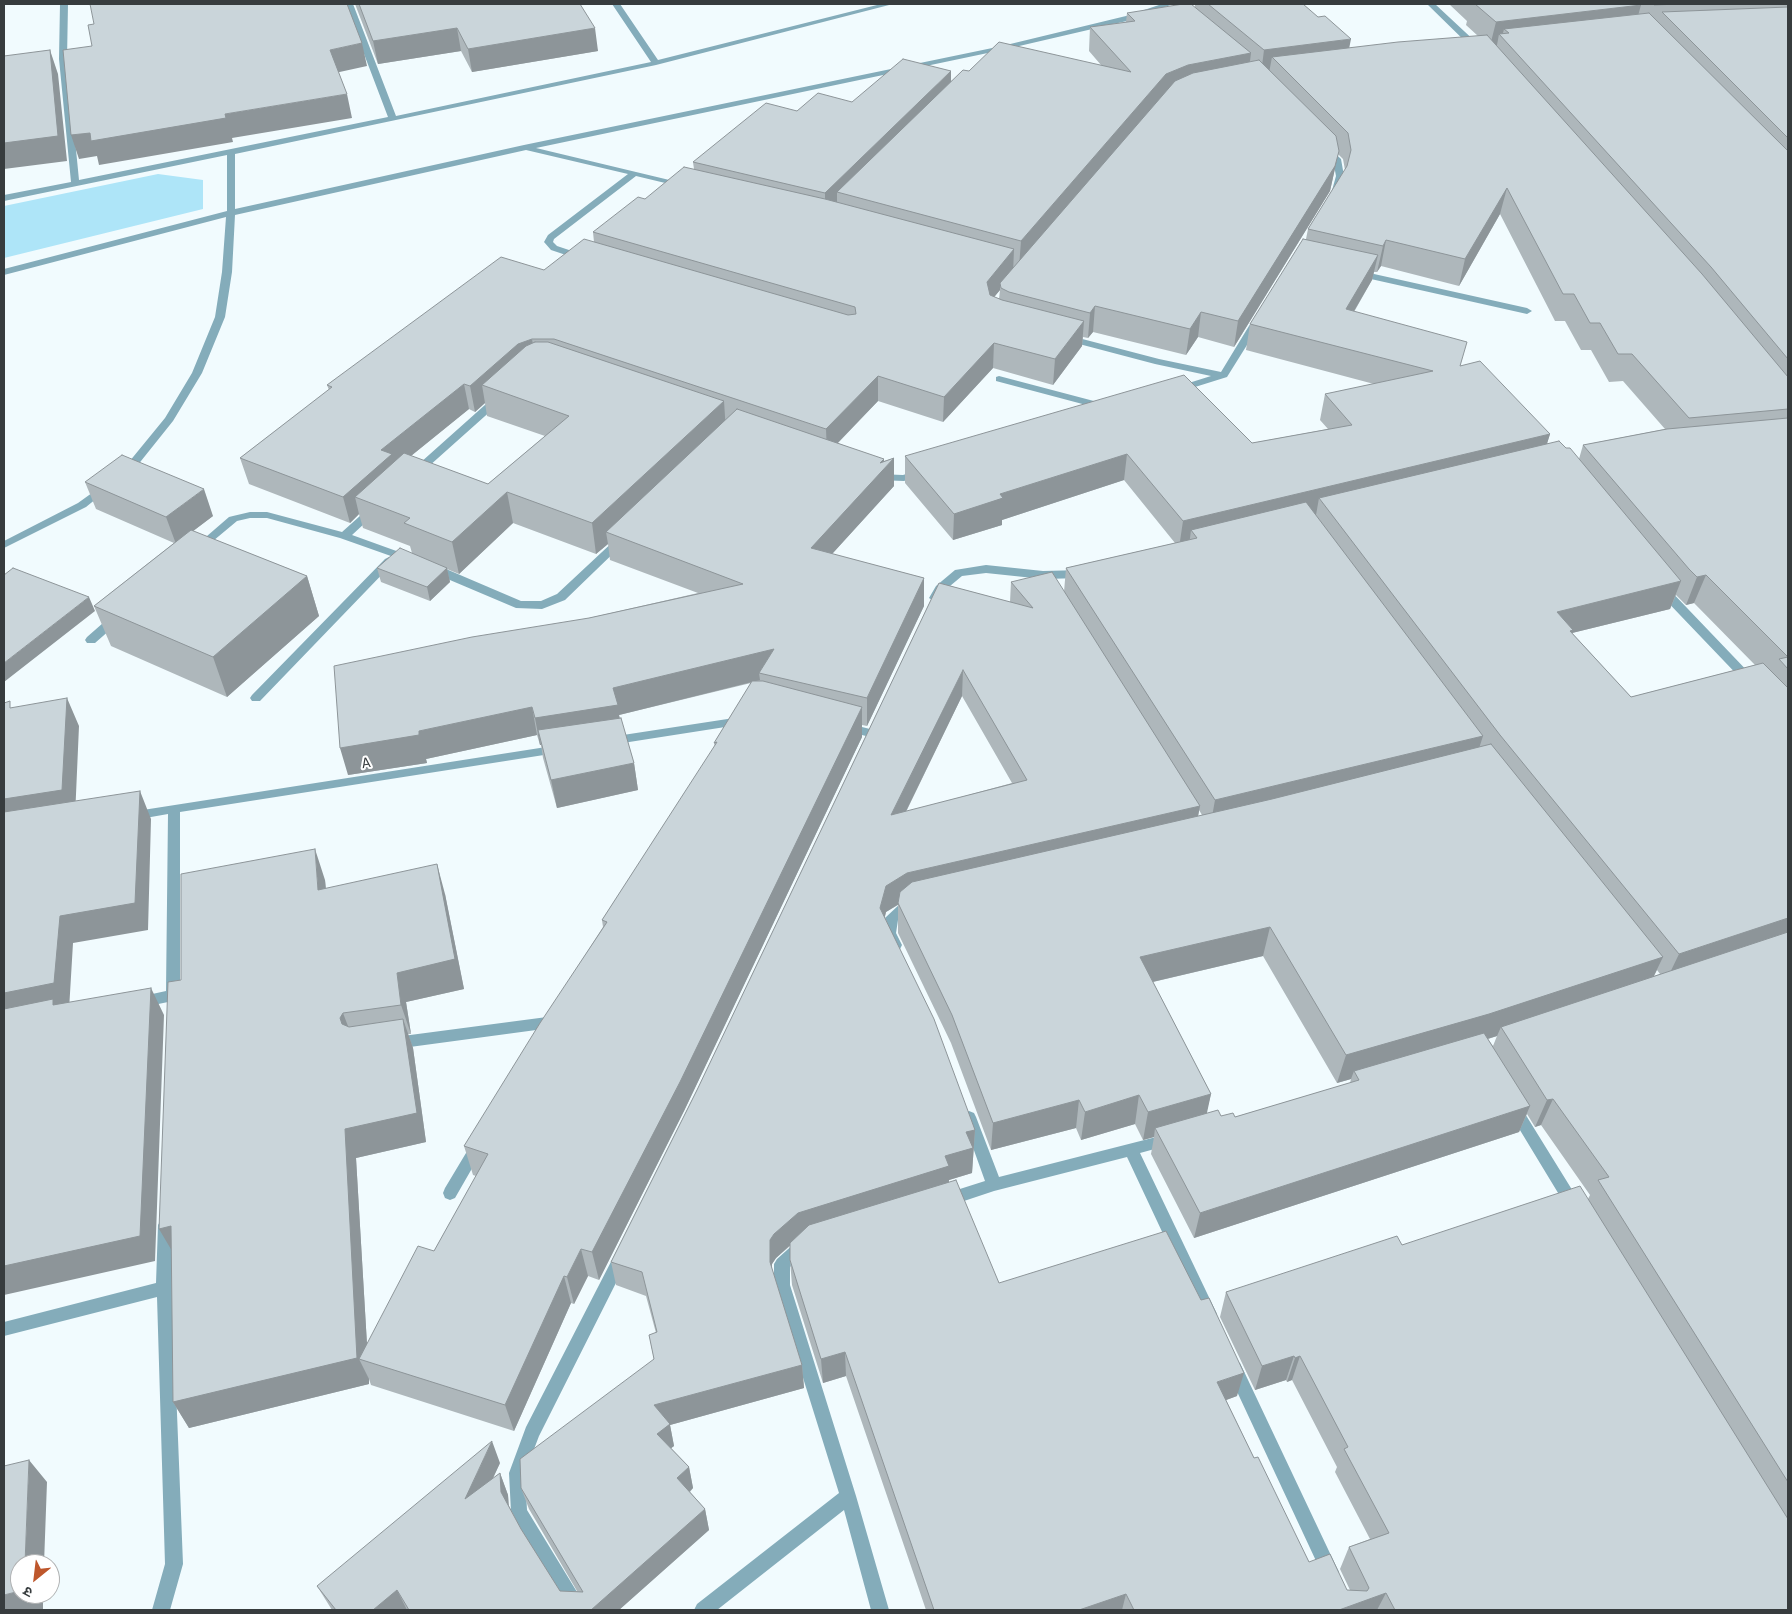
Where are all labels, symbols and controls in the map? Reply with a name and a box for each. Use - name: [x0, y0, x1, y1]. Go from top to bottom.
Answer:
- street label: A: [360, 753, 372, 773]
- north arrow: [10, 1554, 60, 1604]
- text: उ: [20, 1582, 36, 1601]

